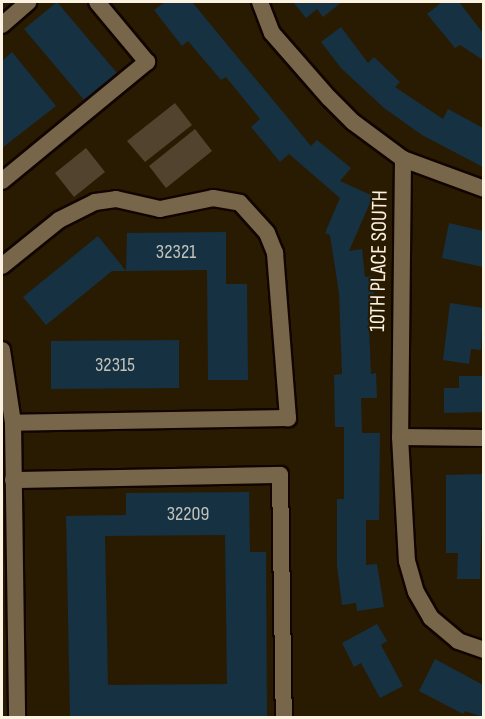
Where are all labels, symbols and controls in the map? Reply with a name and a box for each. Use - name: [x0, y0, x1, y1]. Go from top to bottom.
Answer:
- street label: 10TH PLACE SOUTH: [365, 190, 393, 332]
- house number: 32321: [156, 240, 196, 264]
- house number: 32315: [95, 353, 135, 377]
- house number: 32209: [167, 502, 209, 526]

